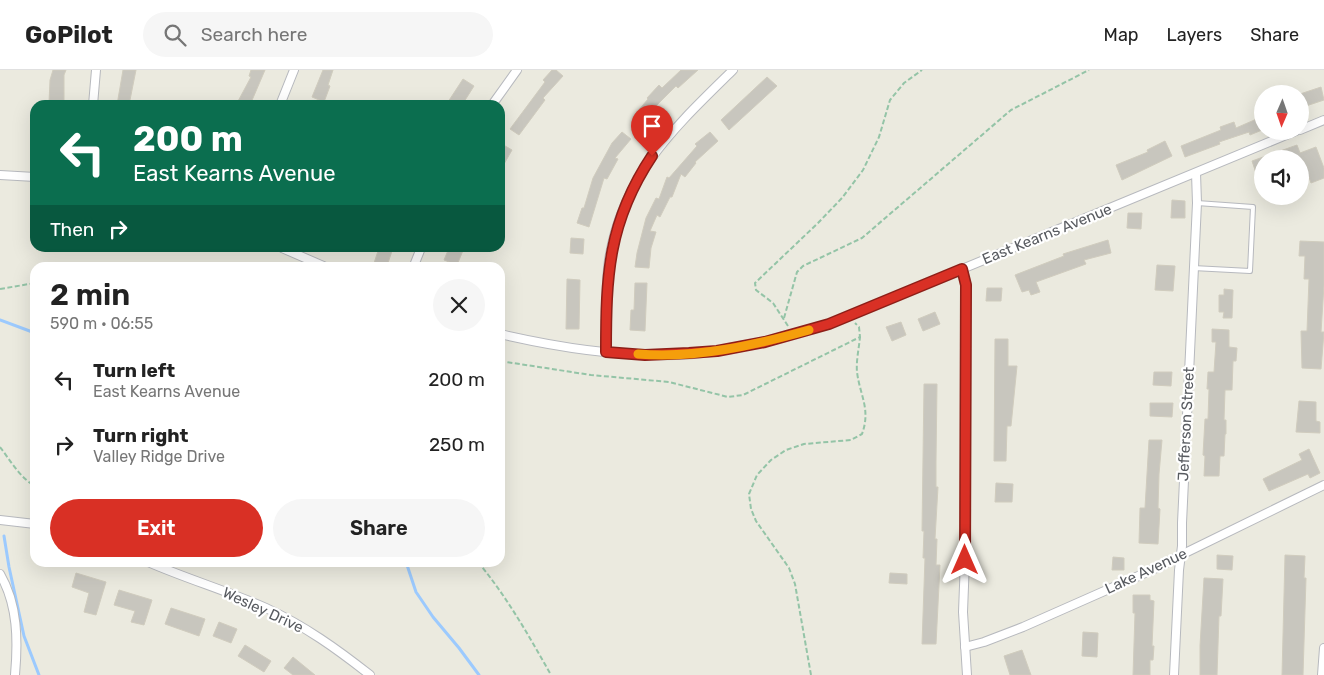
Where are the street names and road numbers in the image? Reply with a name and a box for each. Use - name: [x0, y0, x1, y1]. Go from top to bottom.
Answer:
- street label: East Kearns Avenue: [980, 200, 1114, 268]
- street label: Jefferson Street: [1174, 366, 1198, 482]
- street label: Lake Avenue: [1102, 544, 1190, 598]
- street label: Wesley Drive: [220, 583, 306, 637]

